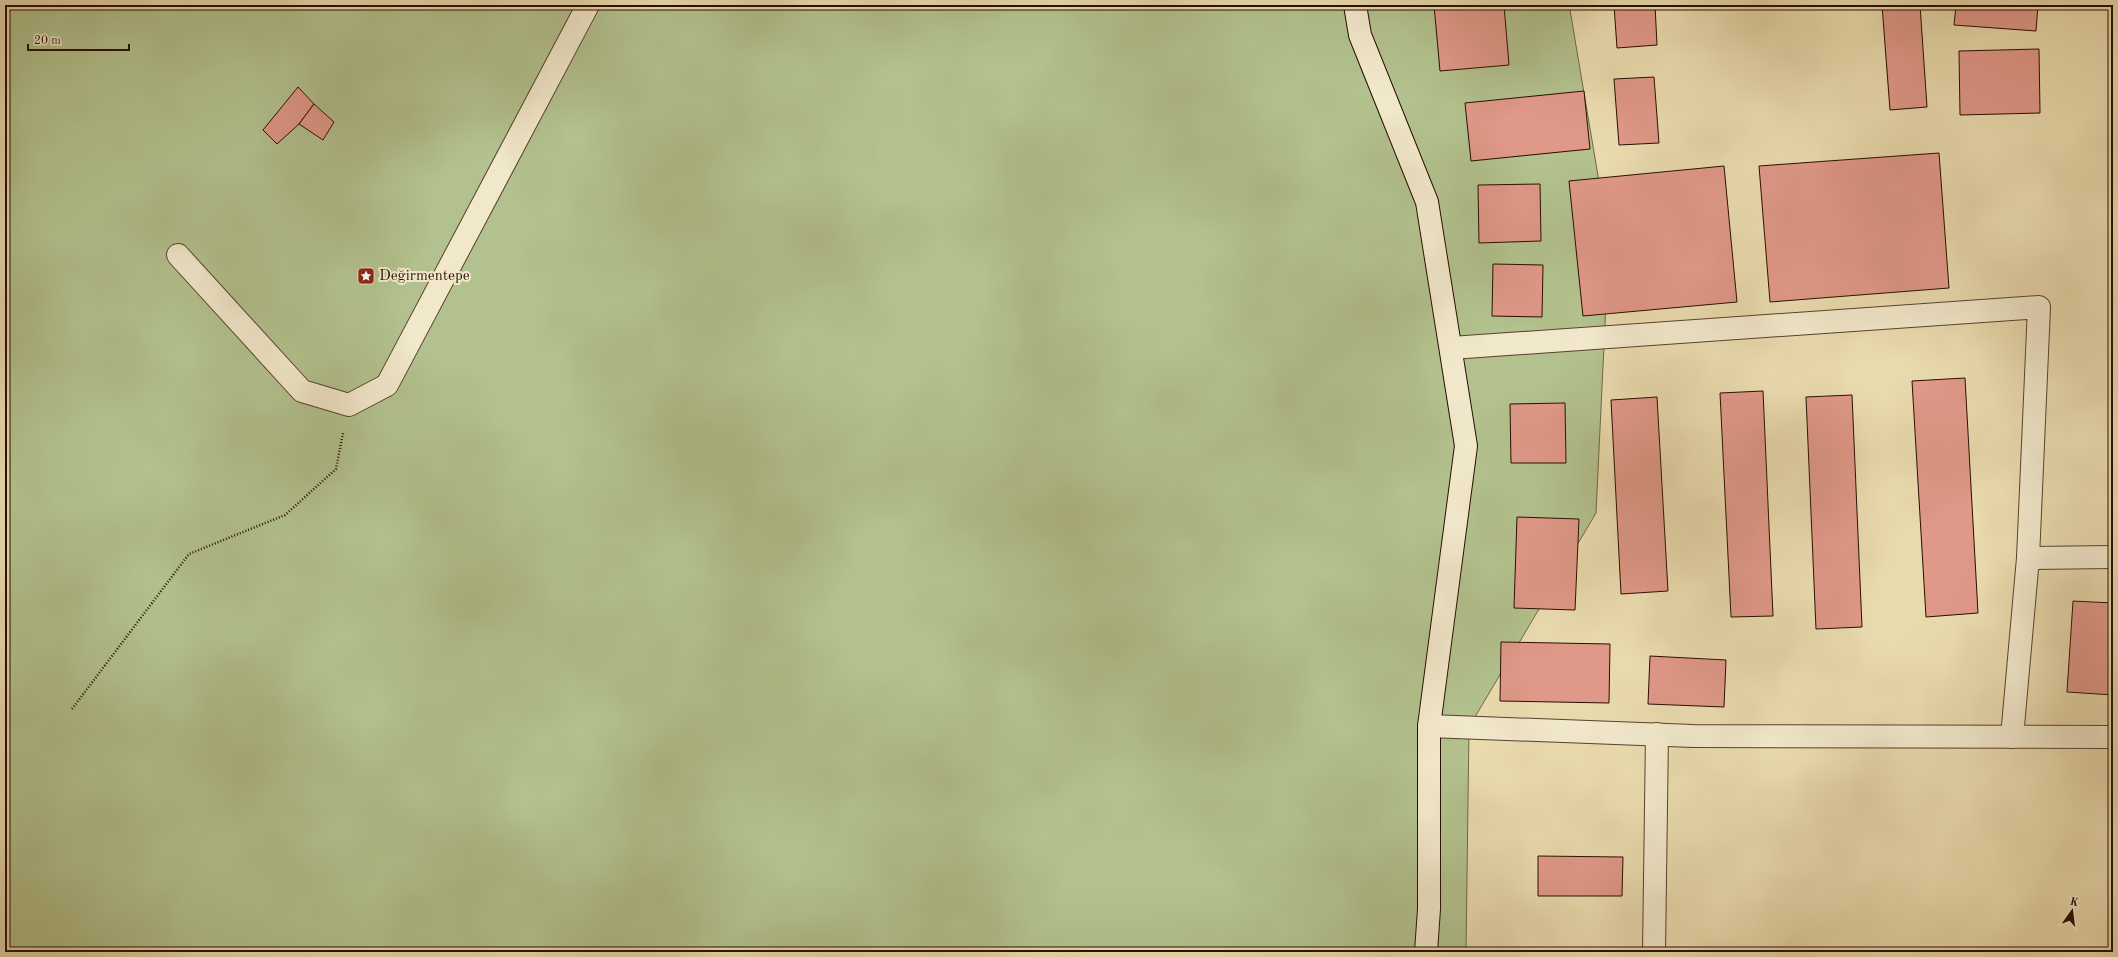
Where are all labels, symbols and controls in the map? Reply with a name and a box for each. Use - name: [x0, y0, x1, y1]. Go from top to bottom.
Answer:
- scale bar: [28, 26, 129, 52]
- text: 20 m: [34, 35, 61, 47]
- place icon: Değirmentepe: [356, 266, 376, 286]
- place label: Değirmentepe: [379, 269, 470, 284]
- north arrow: [2052, 891, 2092, 931]
- text: K: [2069, 896, 2080, 909]

